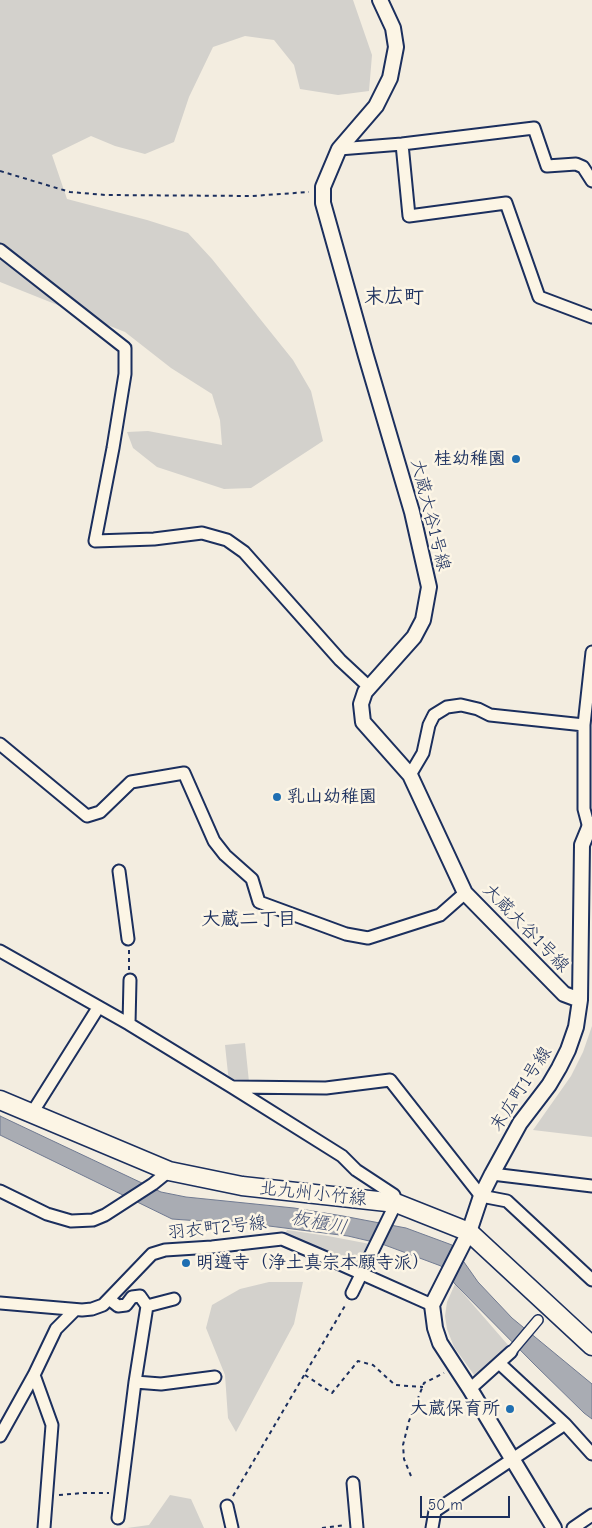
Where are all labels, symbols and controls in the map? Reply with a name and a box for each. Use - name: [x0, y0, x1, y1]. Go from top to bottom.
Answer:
- district label: 末広町: [364, 285, 424, 309]
- place label: 桂幼稚園: [434, 448, 506, 470]
- marker: 桂幼稚園: [510, 453, 522, 465]
- street label: 大蔵大谷1号線: [406, 457, 454, 573]
- place label: 乳山幼稚園: [287, 786, 377, 808]
- marker: 乳山幼稚園: [271, 791, 283, 803]
- street label: 大蔵大谷1号線: [478, 879, 574, 977]
- district label: 大蔵二丁目: [202, 909, 296, 931]
- street label: 末広町1号線: [485, 1042, 557, 1136]
- street label: 北九州小竹線: [258, 1178, 368, 1210]
- water label: 板櫃川: [289, 1206, 349, 1240]
- street label: 羽衣町2号線: [166, 1212, 268, 1244]
- place label: 明遵寺（浄土真宗本願寺派）: [196, 1252, 430, 1274]
- marker: 明遵寺（浄土真宗本願寺派）: [180, 1257, 192, 1269]
- place label: 大蔵保育所: [410, 1398, 500, 1420]
- marker: 大蔵保育所: [504, 1403, 516, 1415]
- scale bar: [422, 1486, 512, 1518]
- text: 50 m: [428, 1496, 463, 1514]

